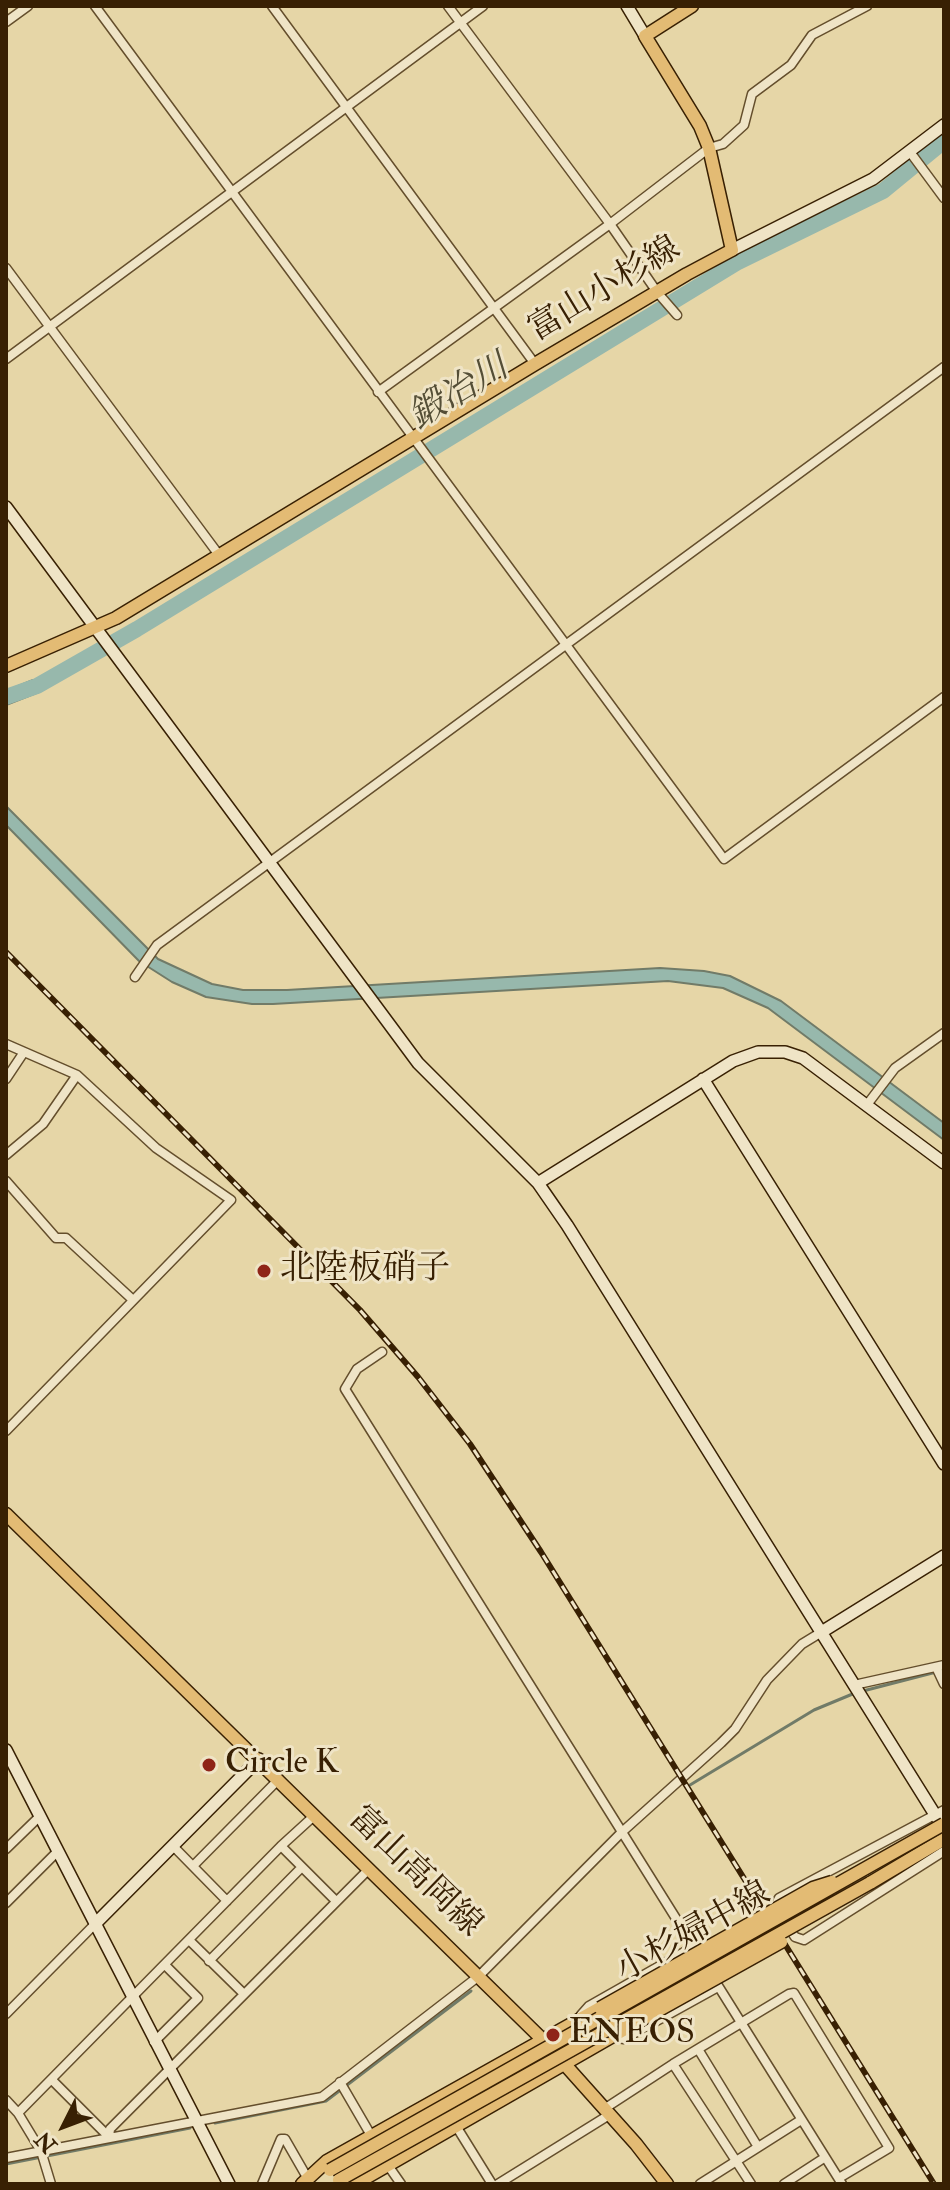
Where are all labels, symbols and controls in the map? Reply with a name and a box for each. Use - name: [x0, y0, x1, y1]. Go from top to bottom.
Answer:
- street label: 富山小杉線: [522, 230, 688, 352]
- water label: 鍛冶川: [403, 348, 517, 440]
- place label: 北陸板硝子: [280, 1251, 450, 1291]
- marker: 北陸板硝子: [255, 1262, 273, 1280]
- place label: Circle K: [225, 1745, 339, 1785]
- marker: Circle K: [200, 1756, 218, 1774]
- street label: 富山高岡線: [339, 1799, 489, 1947]
- street label: 小杉婦中線: [610, 1875, 778, 1993]
- place label: ENEOS: [569, 2015, 695, 2055]
- marker: ENEOS: [544, 2026, 562, 2044]
- north arrow: [24, 2086, 104, 2166]
- text: N: [29, 2125, 63, 2159]

